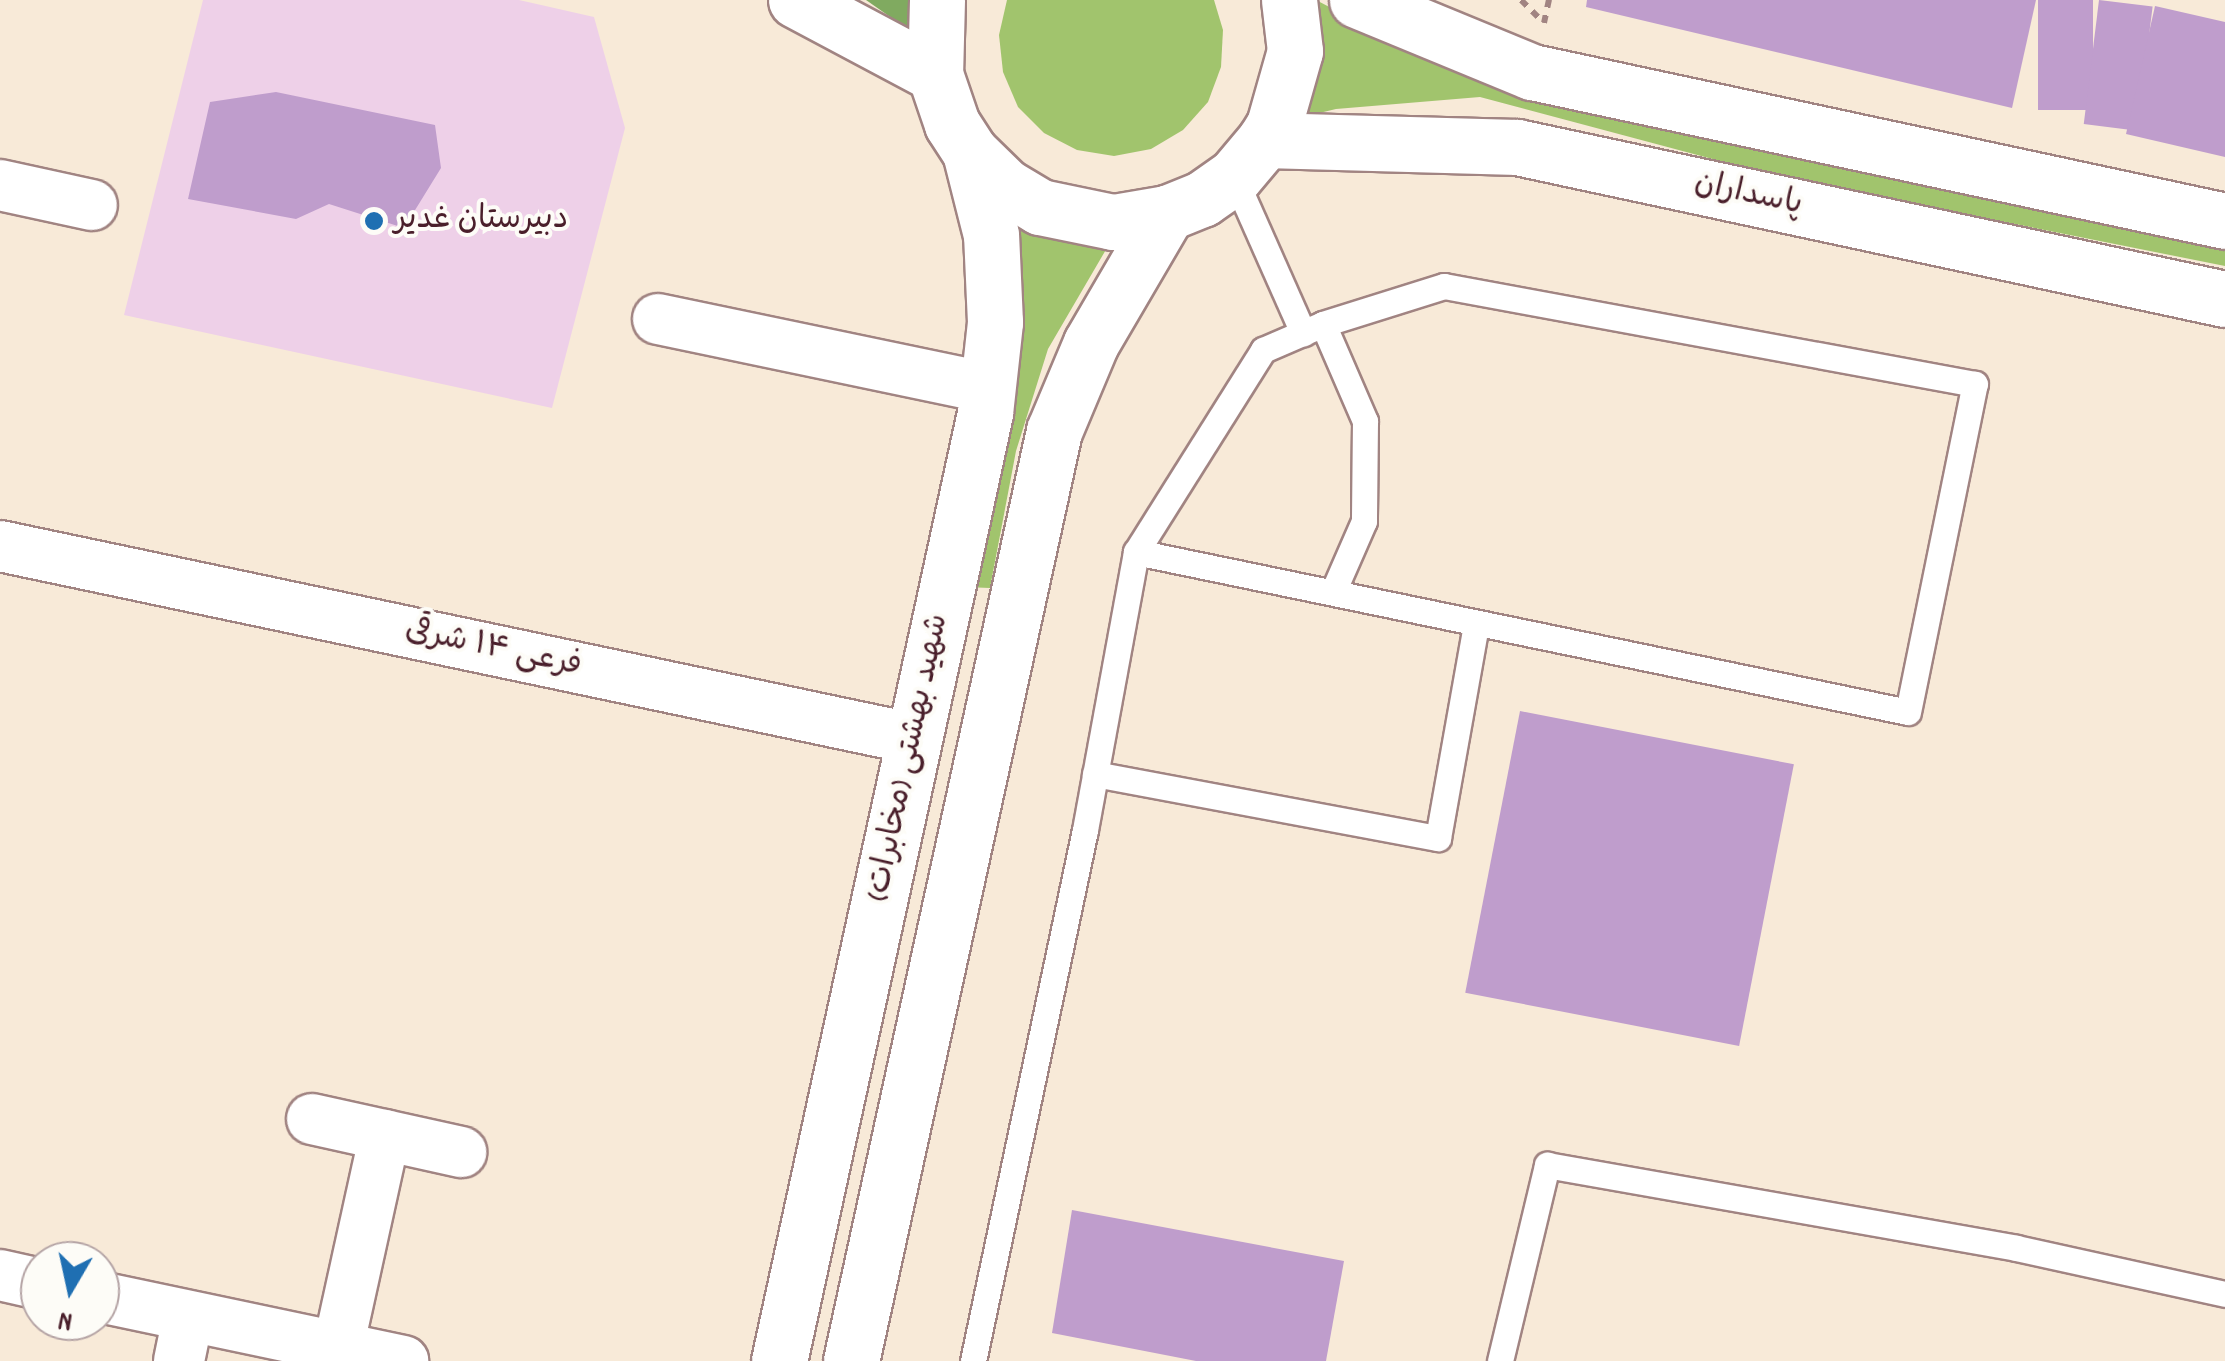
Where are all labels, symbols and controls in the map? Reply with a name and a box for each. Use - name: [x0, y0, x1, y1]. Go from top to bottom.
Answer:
- street label: پاسداران: [1691, 166, 1805, 226]
- place label: دبیرستان غدیر: [394, 202, 568, 240]
- marker: دبیرستان غدیر: [363, 210, 385, 232]
- street label: شهید بهشتی (مخابرات): [861, 611, 959, 905]
- street label: فرعی ۱۴ شرقی: [401, 613, 585, 687]
- north arrow: [20, 1241, 120, 1341]
- text: N: [56, 1298, 76, 1339]

